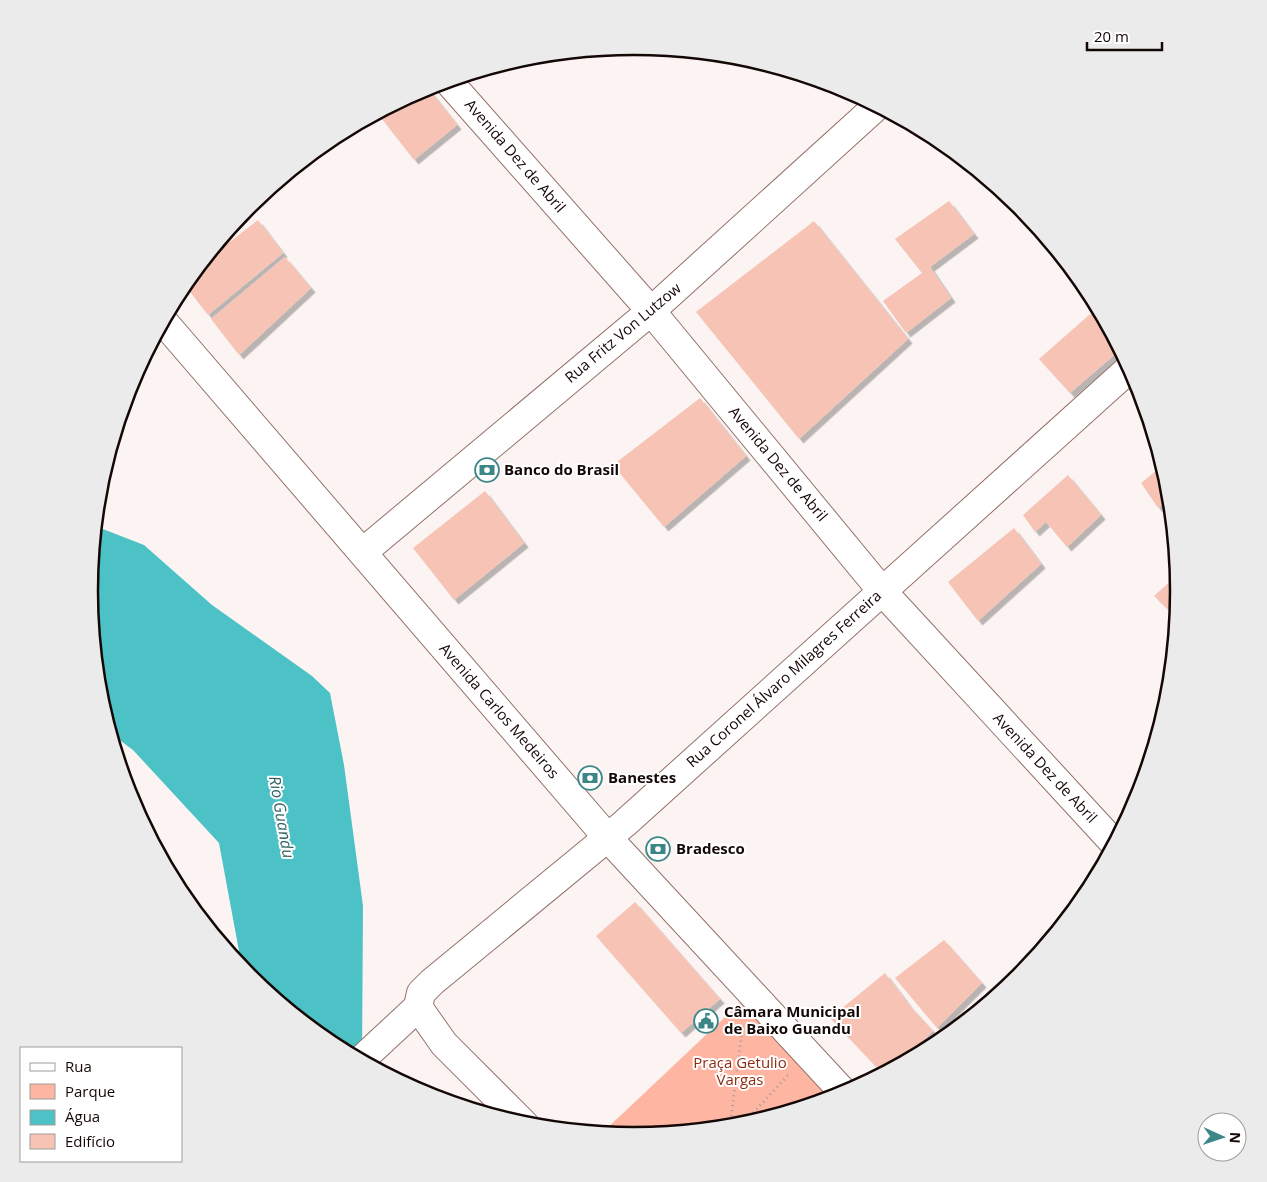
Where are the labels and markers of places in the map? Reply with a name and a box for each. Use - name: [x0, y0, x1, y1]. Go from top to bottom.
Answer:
- bank icon: Banco do Brasil: [474, 457, 500, 483]
- place label: Banco do Brasil: [504, 459, 619, 479]
- bank icon: Banestes: [577, 765, 603, 791]
- place label: Banestes: [608, 767, 676, 787]
- bank icon: Bradesco: [645, 836, 671, 862]
- place label: Bradesco: [676, 838, 745, 858]
- place label: Câmara Municipal de Baixo Guandu: [724, 1001, 860, 1038]
- public building icon: Câmara Municipal de Baixo Guandu: [693, 1008, 719, 1034]

